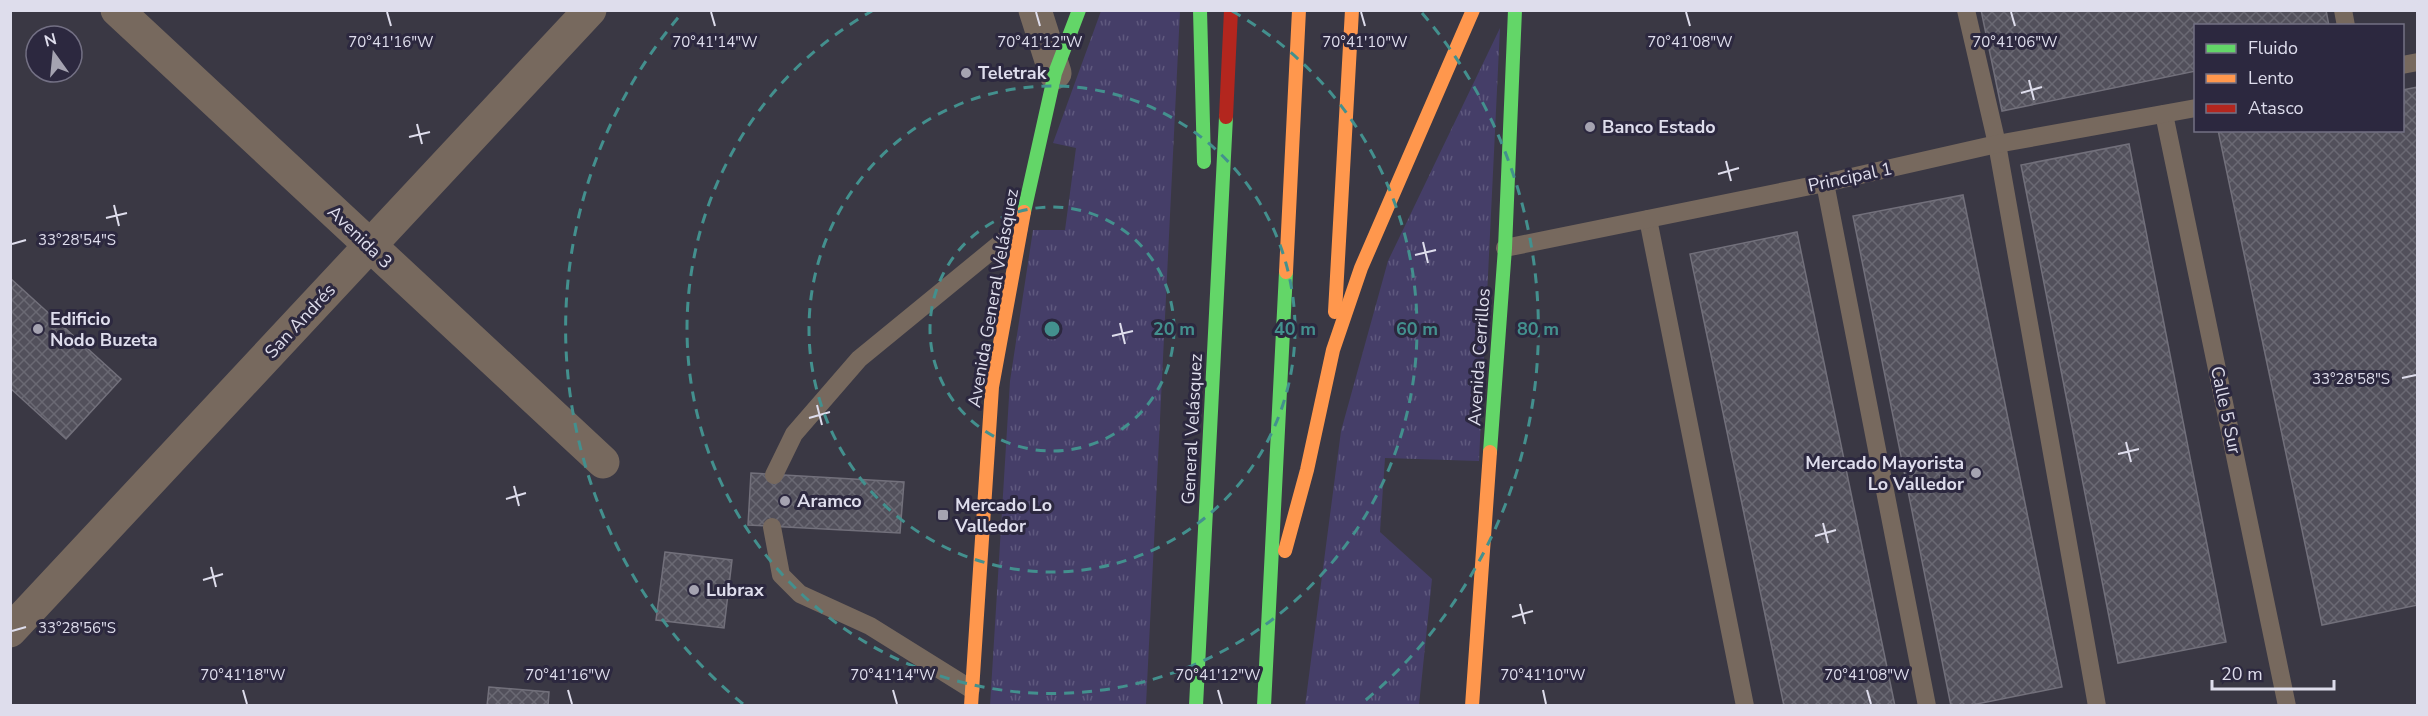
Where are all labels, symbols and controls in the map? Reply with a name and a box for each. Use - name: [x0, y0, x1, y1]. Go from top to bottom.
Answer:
- north arrow: [24, 24, 84, 84]
- legend: [2194, 24, 2404, 132]
- text: N: [42, 28, 59, 53]
- text: 70°41'16"W: [348, 32, 434, 52]
- text: 70°41'14"W: [672, 32, 758, 52]
- text: 70°41'12"W: [997, 32, 1083, 52]
- text: 70°41'10"W: [1322, 32, 1408, 52]
- text: 70°41'08"W: [1647, 32, 1733, 52]
- text: 70°41'06"W: [1972, 32, 2058, 52]
- text: Fluido: [2248, 36, 2298, 60]
- place label: Teletrak: [978, 61, 1047, 85]
- marker: Teletrak: [959, 66, 973, 80]
- text: Lento: [2248, 66, 2294, 90]
- text: Atasco: [2248, 96, 2304, 120]
- place label: Banco Estado: [1602, 115, 1716, 139]
- marker: Banco Estado: [1583, 120, 1597, 134]
- street label: Principal 1: [1806, 156, 1894, 198]
- street label: Avenida General Velásquez: [962, 187, 1024, 409]
- street label: Avenida 3: [322, 200, 398, 274]
- text: 33°28'54"S: [38, 230, 116, 250]
- street label: San Andrés: [259, 278, 341, 364]
- street label: Avenida Cerrillos: [1462, 287, 1496, 427]
- place label: Edificio Nodo Buzeta: [50, 307, 158, 352]
- text: 20 m: [1153, 317, 1195, 341]
- text: 40 m: [1274, 317, 1316, 341]
- text: 60 m: [1396, 317, 1438, 341]
- text: 80 m: [1517, 317, 1559, 341]
- centre of rings: [1042, 319, 1062, 339]
- marker: Edificio Nodo Buzeta: [31, 322, 45, 336]
- street label: General Velásquez: [1176, 353, 1208, 505]
- street label: Calle 5 Sur: [2205, 364, 2247, 457]
- text: 33°28'58"S: [2312, 369, 2390, 389]
- place label: Mercado Mayorista Lo Valledor: [1805, 451, 1964, 496]
- marker: Mercado Mayorista Lo Valledor: [1969, 466, 1983, 480]
- place label: Aramco: [797, 489, 862, 513]
- place label: Mercado Lo Valledor: [954, 493, 1052, 538]
- marker: Aramco: [778, 494, 792, 508]
- marker: Mercado Lo Valledor: [936, 508, 950, 522]
- place label: Lubrax: [706, 578, 764, 602]
- marker: Lubrax: [687, 583, 701, 597]
- text: 33°28'56"S: [38, 618, 116, 638]
- scale bar: [2212, 653, 2334, 691]
- text: 20 m: [2221, 662, 2263, 686]
- text: 70°41'18"W: [200, 665, 286, 685]
- text: 70°41'16"W: [525, 665, 611, 685]
- text: 70°41'14"W: [850, 665, 936, 685]
- text: 70°41'12"W: [1175, 665, 1261, 685]
- text: 70°41'10"W: [1500, 665, 1586, 685]
- text: 70°41'08"W: [1824, 665, 1910, 685]

